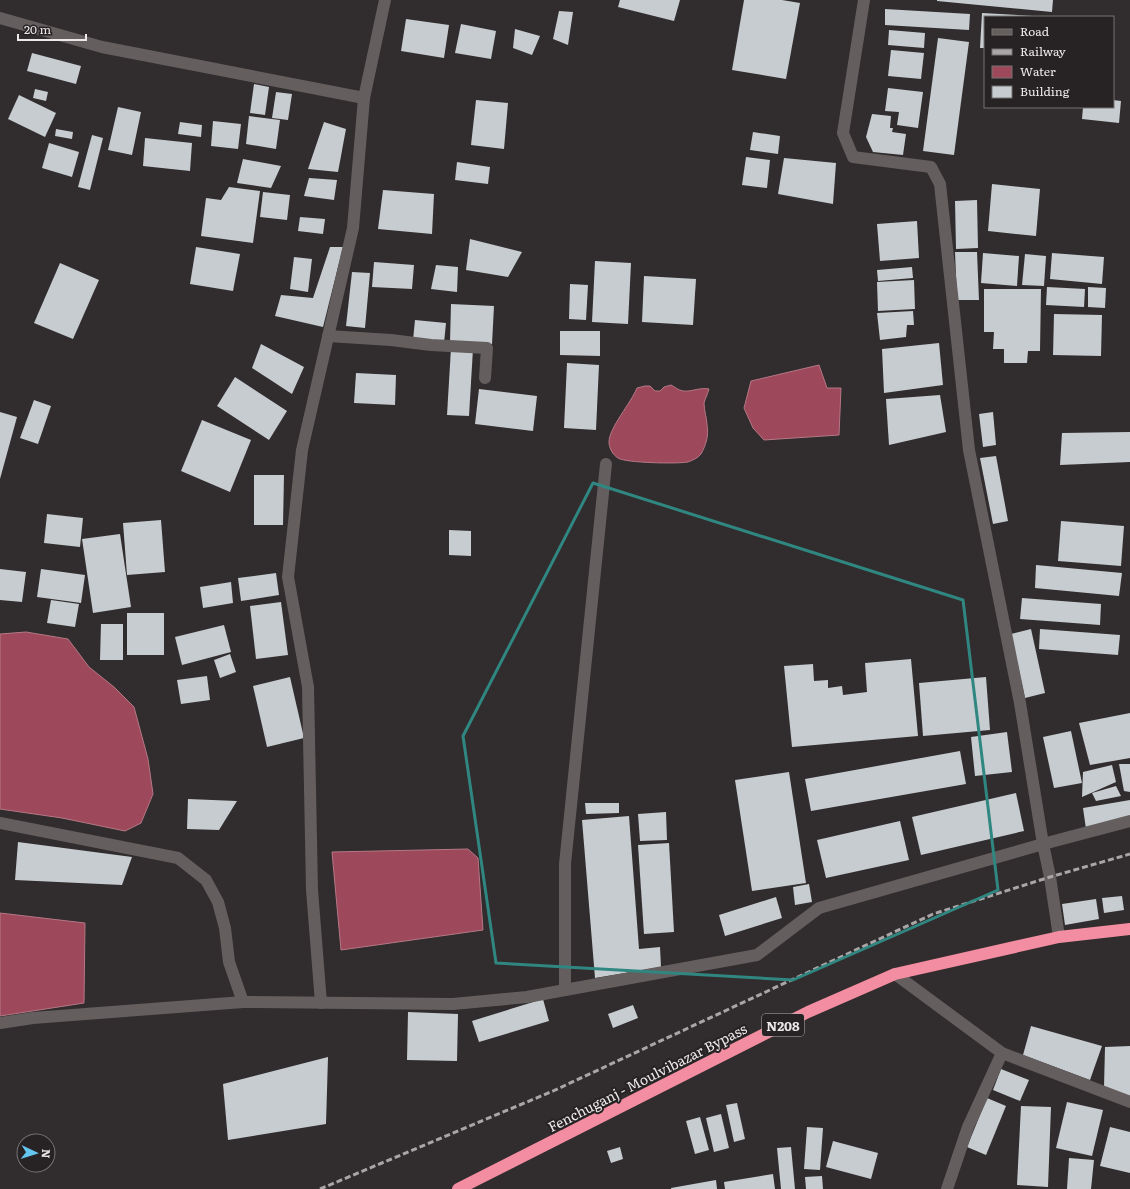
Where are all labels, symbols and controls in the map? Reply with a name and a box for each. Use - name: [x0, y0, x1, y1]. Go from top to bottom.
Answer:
- scale bar: [18, 16, 86, 42]
- legend: [984, 16, 1114, 108]
- text: 20 m: [24, 20, 51, 38]
- text: Road: [1020, 22, 1050, 40]
- text: Railway: [1020, 42, 1066, 60]
- text: Water: [1020, 62, 1056, 80]
- text: Building: [1020, 82, 1070, 100]
- road number: N208: [762, 1014, 804, 1036]
- street label: Fenchuganj - Moulvibazar Bypass: [544, 1018, 750, 1136]
- north arrow: [16, 1133, 56, 1173]
- text: N: [39, 1149, 55, 1159]

